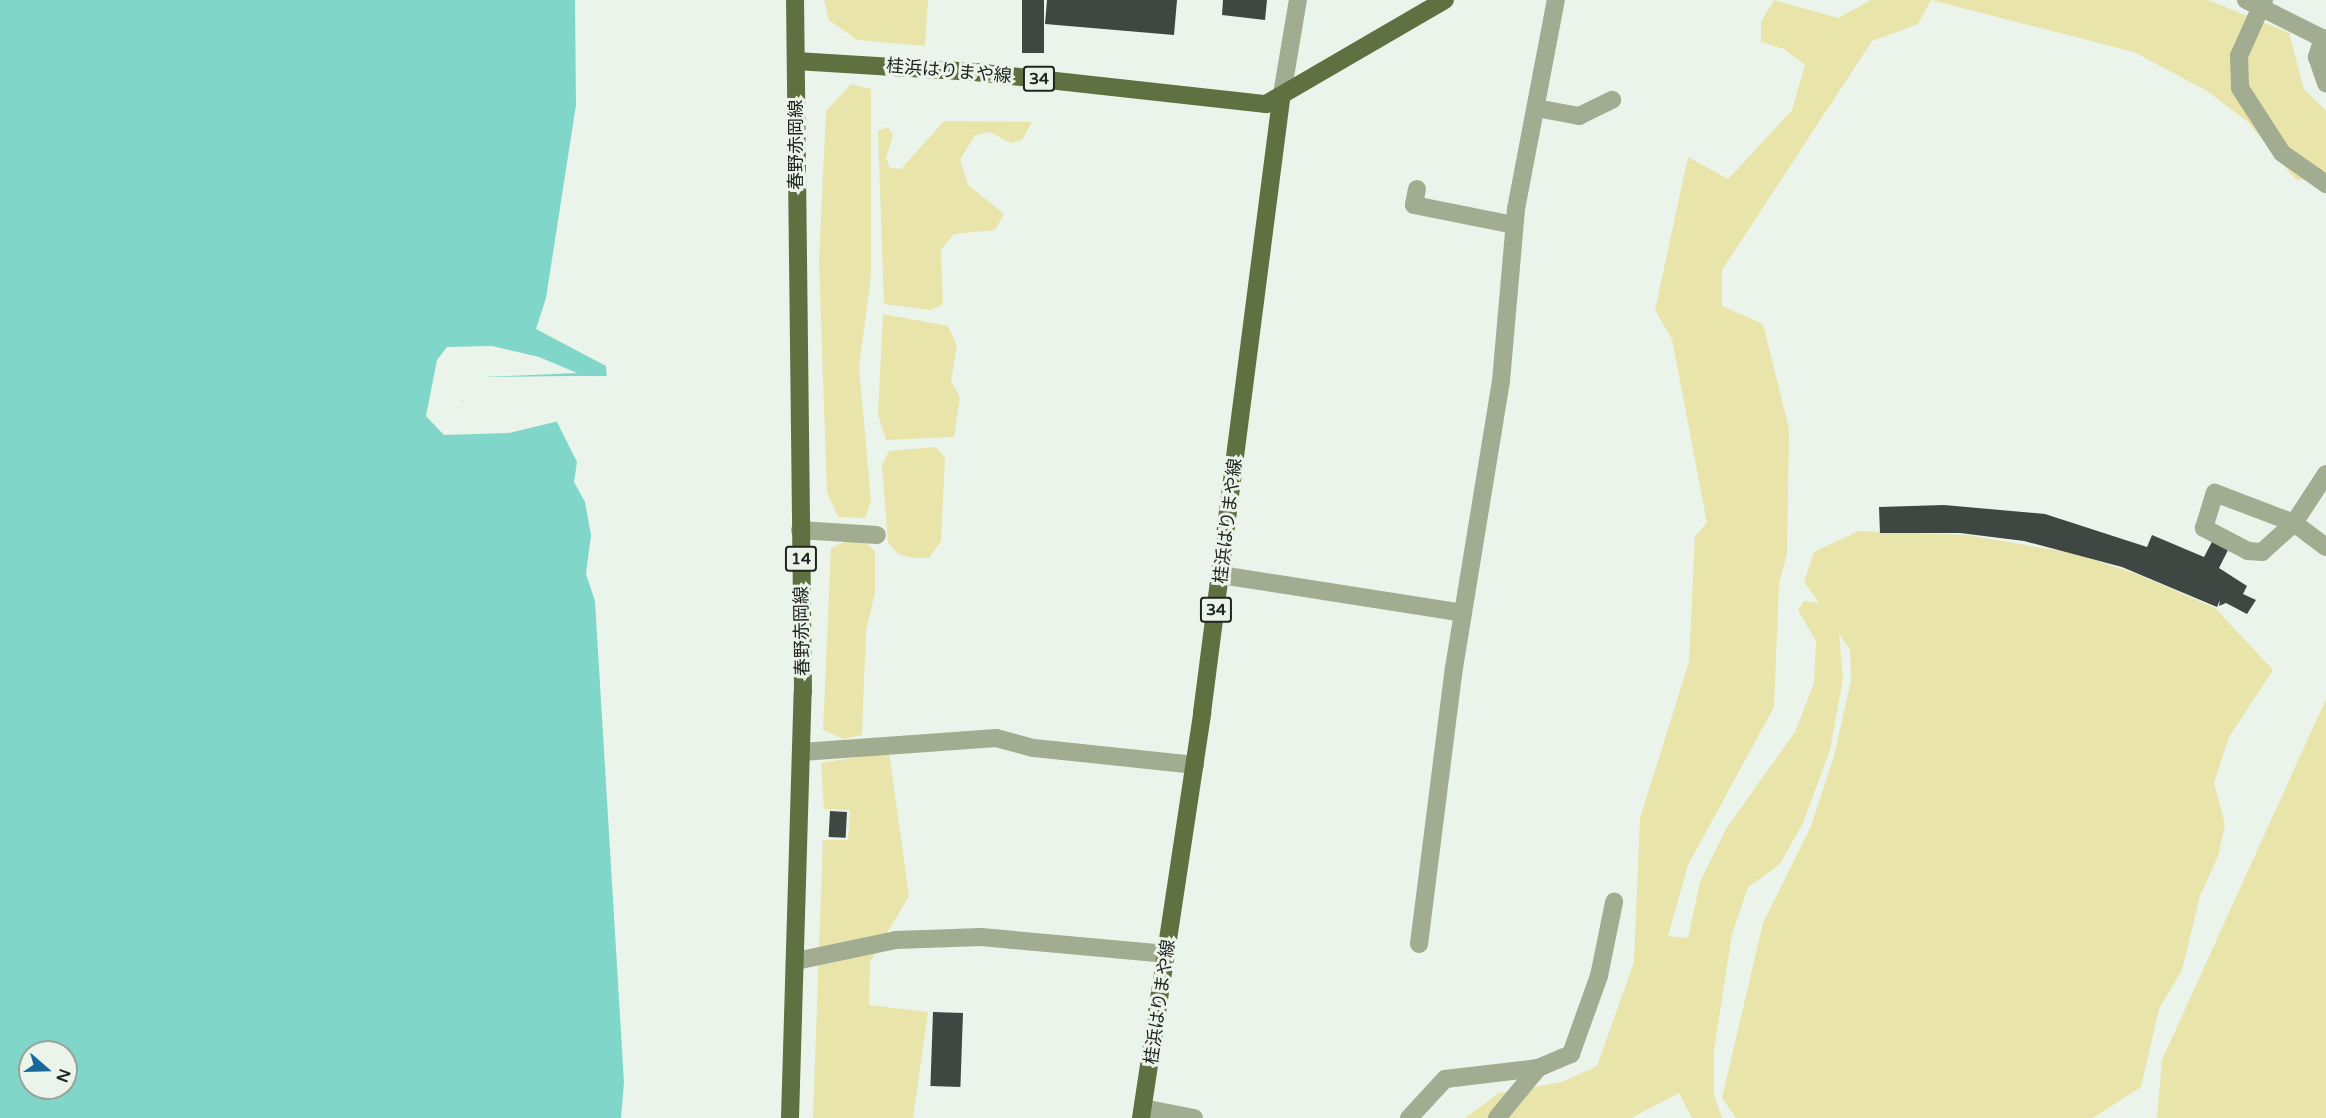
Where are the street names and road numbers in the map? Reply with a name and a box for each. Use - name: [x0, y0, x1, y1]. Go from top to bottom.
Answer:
- street label: 桂浜はりまや線: [885, 55, 1013, 87]
- road number: 34: [1022, 66, 1056, 92]
- street label: 春野赤岡線: [785, 100, 807, 190]
- street label: 桂浜はりまや線: [1210, 457, 1246, 585]
- road number: 14: [784, 546, 818, 572]
- street label: 春野赤岡線: [790, 586, 814, 676]
- road number: 34: [1200, 597, 1232, 623]
- street label: 桂浜はりまや線: [1141, 938, 1179, 1066]

